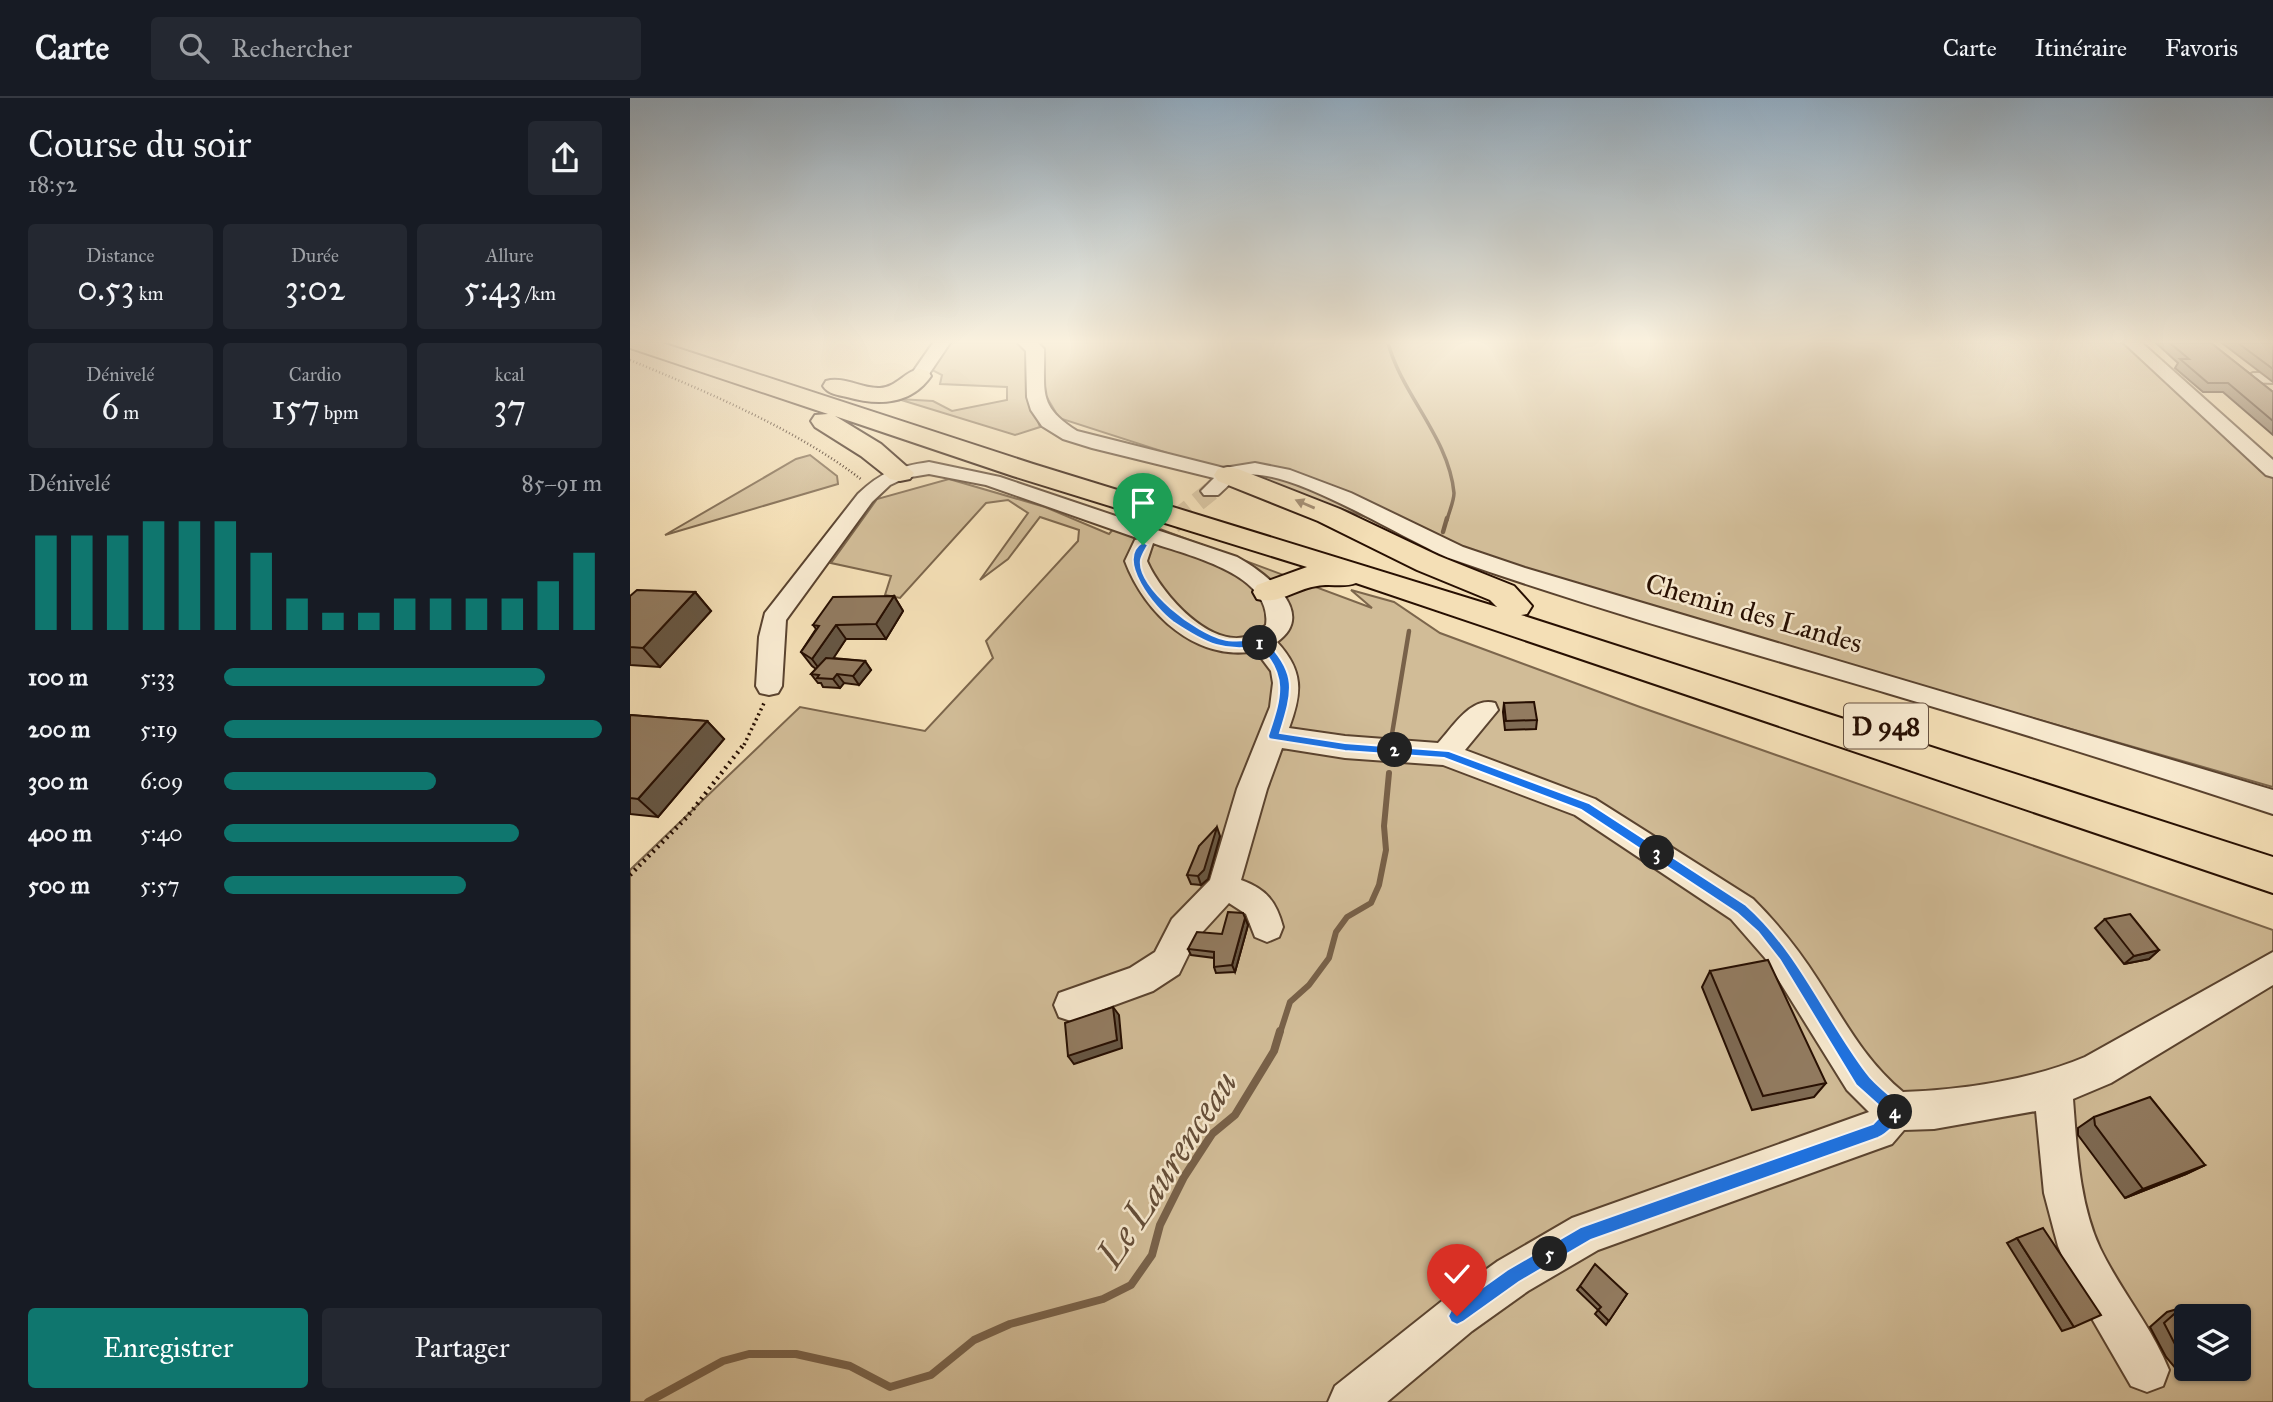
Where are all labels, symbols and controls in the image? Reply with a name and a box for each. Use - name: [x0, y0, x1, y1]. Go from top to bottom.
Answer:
- search box: [151, 17, 641, 80]
- text: Carte: [35, 28, 109, 68]
- icon: search: [175, 29, 213, 67]
- text: Rechercher: [231, 32, 352, 64]
- text: Carte: [1943, 33, 1997, 63]
- text: Itinéraire: [2035, 33, 2127, 63]
- text: Favoris: [2165, 33, 2238, 63]
- text: Course du soir: [28, 121, 251, 167]
- button: share: [528, 121, 602, 195]
- text: 18:52: [28, 170, 77, 198]
- text: Distance: [86, 244, 154, 267]
- text: Durée: [291, 244, 339, 267]
- text: Allure: [486, 244, 534, 267]
- text: 0.53: [77, 267, 135, 310]
- text: 3:02: [285, 267, 345, 310]
- text: 5:43: [463, 267, 522, 310]
- text: km: [135, 282, 163, 305]
- text: /km: [522, 282, 556, 305]
- text: Dénivelé: [86, 363, 154, 386]
- text: Cardio: [289, 363, 341, 386]
- text: kcal: [495, 363, 525, 386]
- text: 6: [101, 386, 119, 429]
- text: 157: [271, 386, 320, 429]
- text: 37: [493, 386, 526, 429]
- text: m: [119, 401, 139, 424]
- text: bpm: [320, 401, 359, 424]
- text: Dénivelé: [28, 469, 110, 497]
- text: 85–91 m: [521, 469, 602, 497]
- pin: [1113, 473, 1173, 545]
- icon: arrive: [1124, 484, 1162, 522]
- one-way arrow: [1295, 499, 1316, 510]
- street label: Chemin des Landes: [1641, 565, 1867, 661]
- pin: 1: [1242, 626, 1278, 660]
- text: 1: [1256, 631, 1263, 654]
- text: 100 m: [28, 663, 88, 691]
- text: 5:33: [140, 663, 175, 691]
- road number: D 948: [1844, 704, 1928, 748]
- text: 200 m: [28, 715, 90, 743]
- text: 5:19: [140, 715, 178, 743]
- pin: 2: [1378, 732, 1412, 768]
- text: 2: [1390, 738, 1399, 761]
- text: 300 m: [28, 767, 88, 795]
- text: 6:09: [140, 767, 183, 795]
- text: 400 m: [28, 819, 92, 847]
- text: 5:40: [140, 819, 183, 847]
- pin: 3: [1640, 836, 1674, 870]
- text: 3: [1653, 841, 1660, 864]
- text: 500 m: [28, 871, 90, 899]
- text: 5:57: [140, 871, 179, 899]
- water label: Le Laurenceau: [1086, 1062, 1247, 1277]
- pin: 4: [1878, 1094, 1912, 1130]
- text: 4: [1889, 1100, 1900, 1123]
- pin: 5: [1532, 1236, 1567, 1272]
- text: 5: [1545, 1242, 1554, 1265]
- pin: [1427, 1244, 1487, 1316]
- icon: check: [1438, 1255, 1476, 1293]
- map controls: [2174, 1304, 2251, 1381]
- button: layers: [2174, 1304, 2251, 1381]
- button: Enregistrer: [28, 1308, 308, 1388]
- button: Partager: [322, 1308, 602, 1388]

